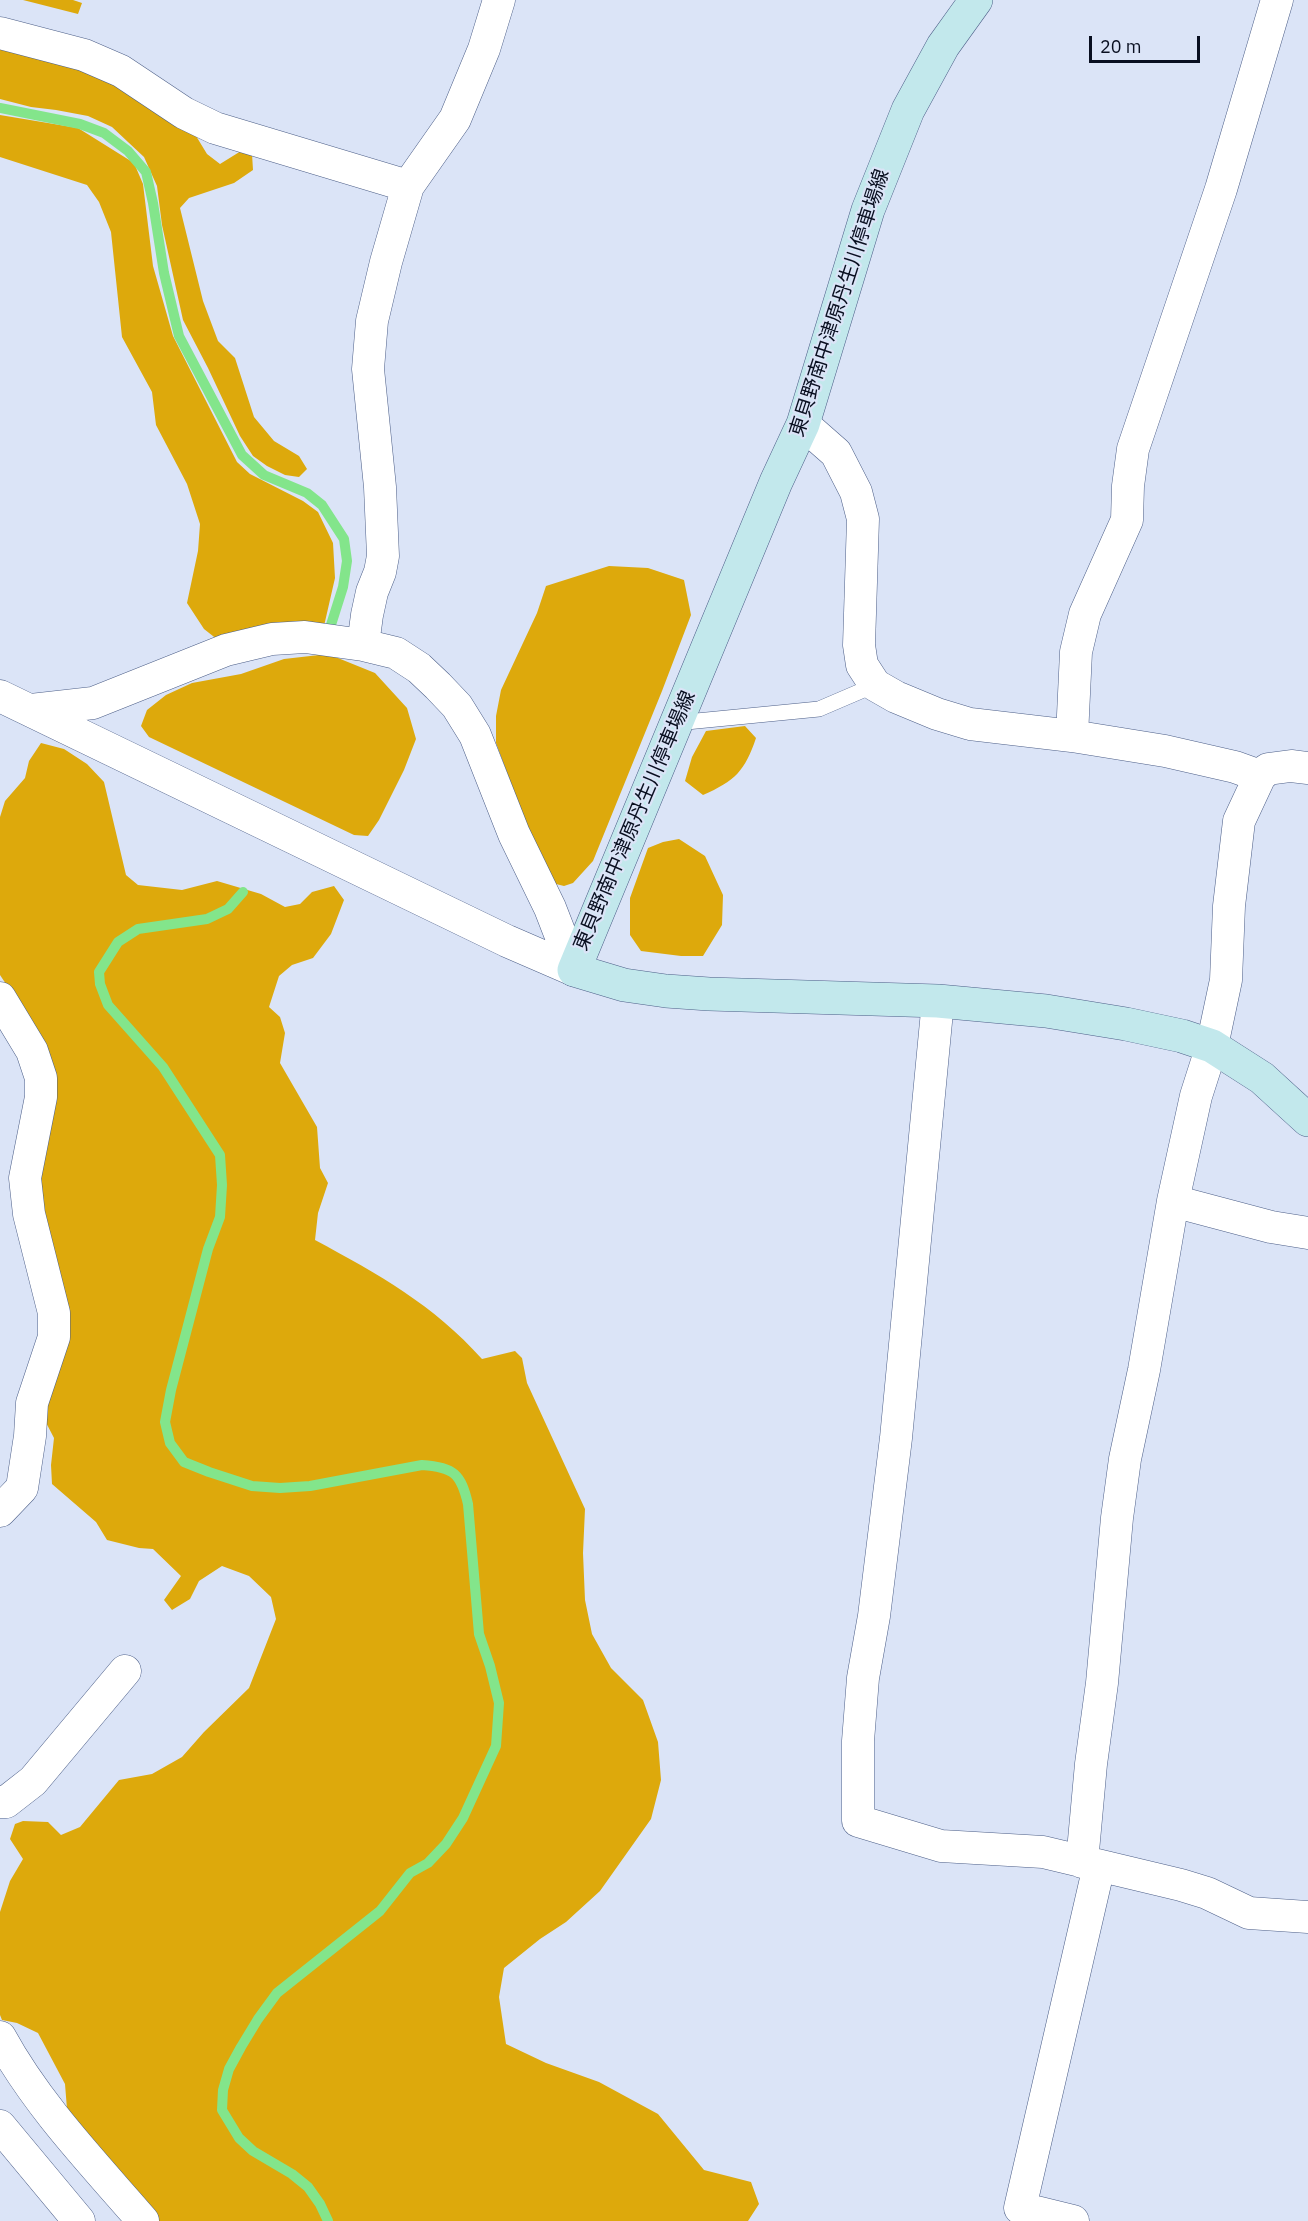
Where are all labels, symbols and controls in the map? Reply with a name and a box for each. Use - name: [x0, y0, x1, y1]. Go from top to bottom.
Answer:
- scale bar: [1092, 24, 1203, 62]
- text: 20 m: [1100, 35, 1142, 58]
- street label: 東貝野南中津原丹生川停車場線: [785, 166, 895, 440]
- street label: 東貝野南中津原丹生川停車場線: [569, 687, 701, 955]

